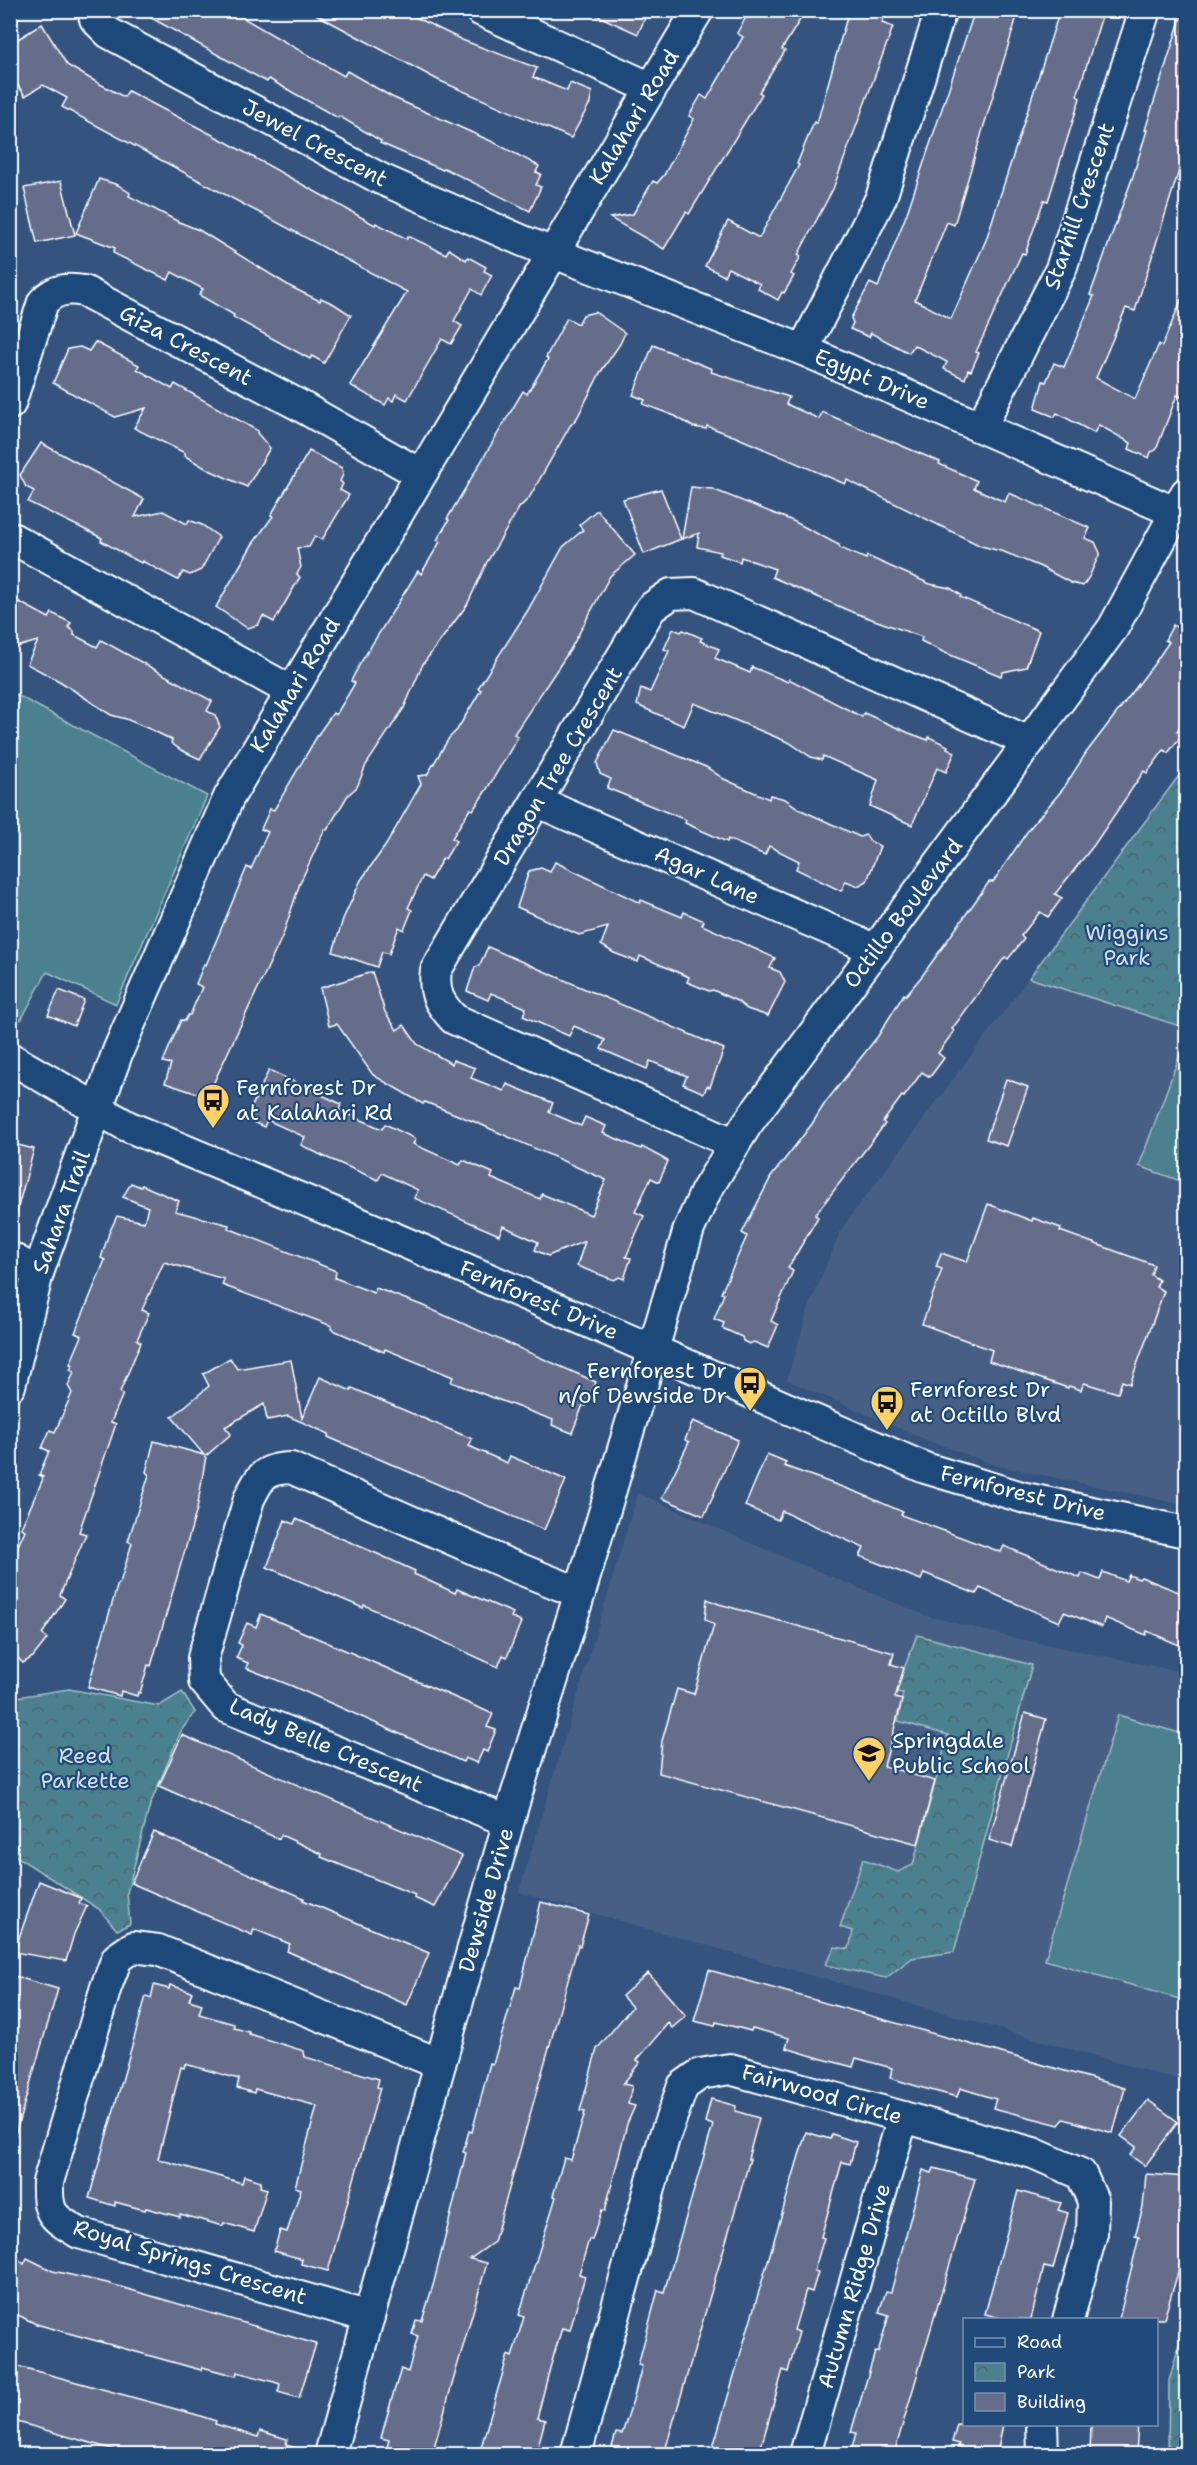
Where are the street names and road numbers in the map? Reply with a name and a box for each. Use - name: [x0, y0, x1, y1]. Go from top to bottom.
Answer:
- street label: Kalahari Road: [582, 44, 686, 190]
- street label: Jewel Crescent: [237, 92, 393, 194]
- street label: Starhill Crescent: [1037, 119, 1121, 293]
- street label: Giza Crescent: [115, 298, 257, 392]
- street label: Egypt Drive: [810, 342, 934, 416]
- street label: Kalahari Road: [243, 612, 347, 758]
- street label: Dragon Tree Crescent: [487, 661, 629, 871]
- street label: Octillo Boulevard: [837, 832, 969, 994]
- street label: Agar Lane: [650, 839, 764, 911]
- street label: Sahara Trail: [25, 1146, 97, 1278]
- street label: Fernforest Drive: [455, 1254, 623, 1346]
- street label: Fernforest Drive: [937, 1458, 1109, 1528]
- street label: Lady Belle Crescent: [225, 1691, 427, 1799]
- street label: Dewside Drive: [451, 1824, 521, 1976]
- street label: Fairwood Circle: [738, 2057, 906, 2131]
- street label: Autumn Ridge Drive: [811, 2180, 897, 2392]
- street label: Royal Springs Crescent: [70, 2213, 310, 2311]

